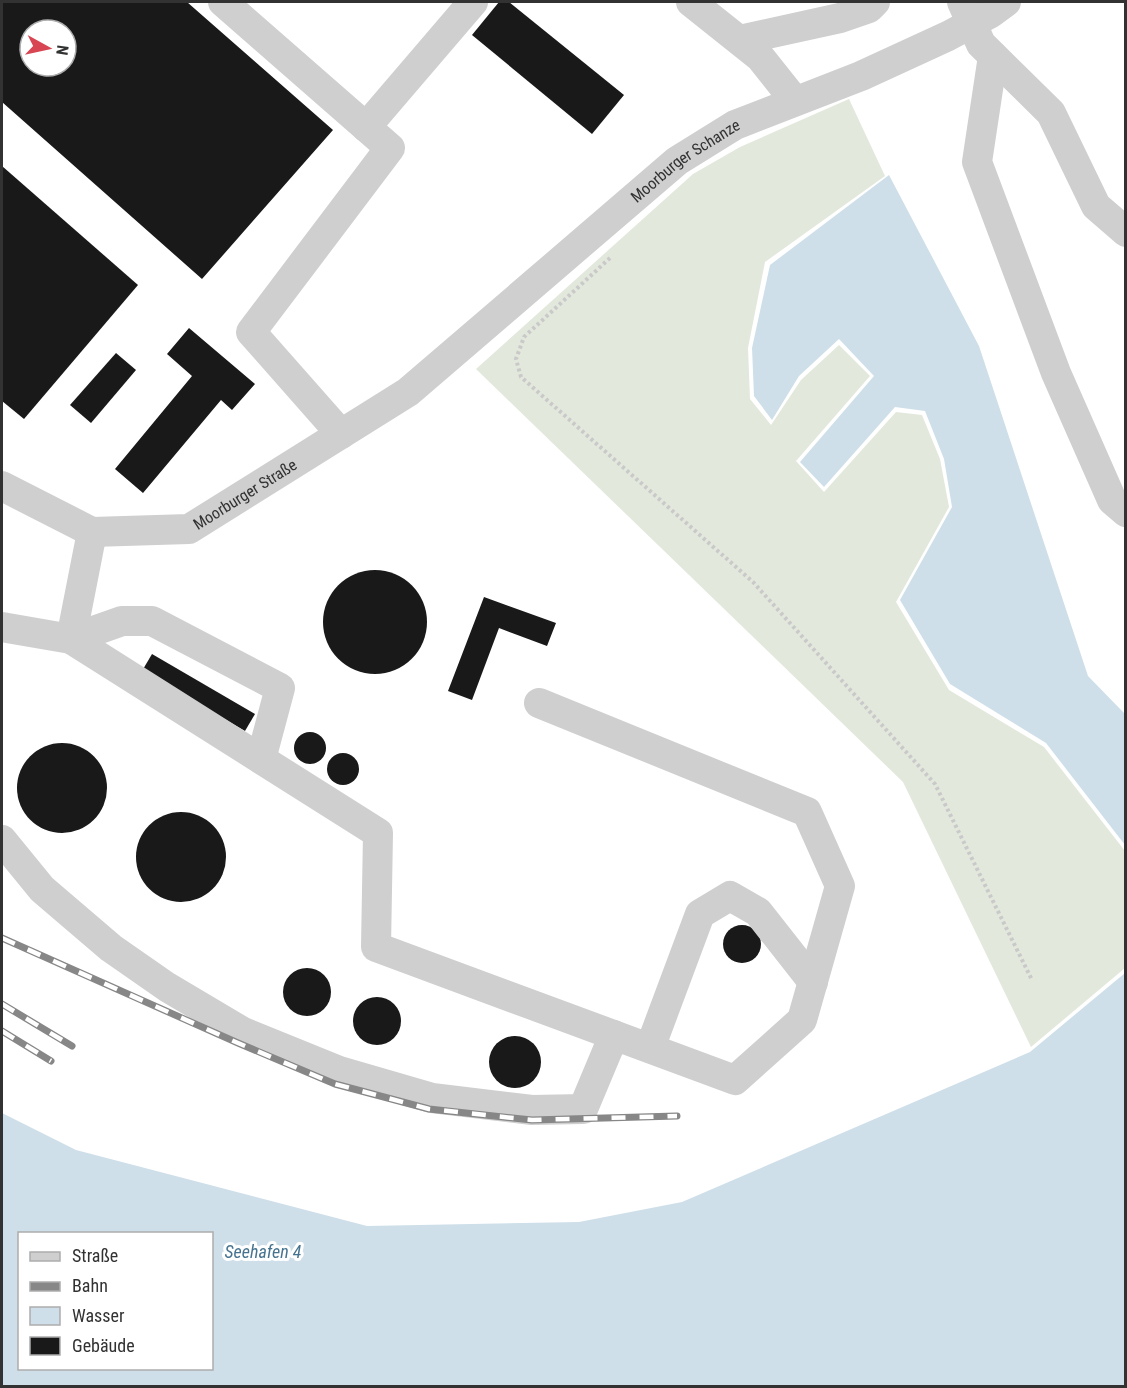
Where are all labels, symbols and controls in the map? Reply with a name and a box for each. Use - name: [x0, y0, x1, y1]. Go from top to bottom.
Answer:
- north arrow: [18, 18, 78, 78]
- text: N: [52, 44, 72, 56]
- street label: Moorburger Schanze: [627, 115, 742, 206]
- street label: Moorburger Straße: [190, 455, 300, 534]
- legend: [18, 1232, 213, 1370]
- water label: Seehafen 4: [225, 1241, 302, 1262]
- text: Straße: [72, 1245, 118, 1266]
- text: Bahn: [72, 1275, 108, 1296]
- text: Wasser: [72, 1305, 125, 1326]
- text: Gebäude: [72, 1335, 135, 1356]

